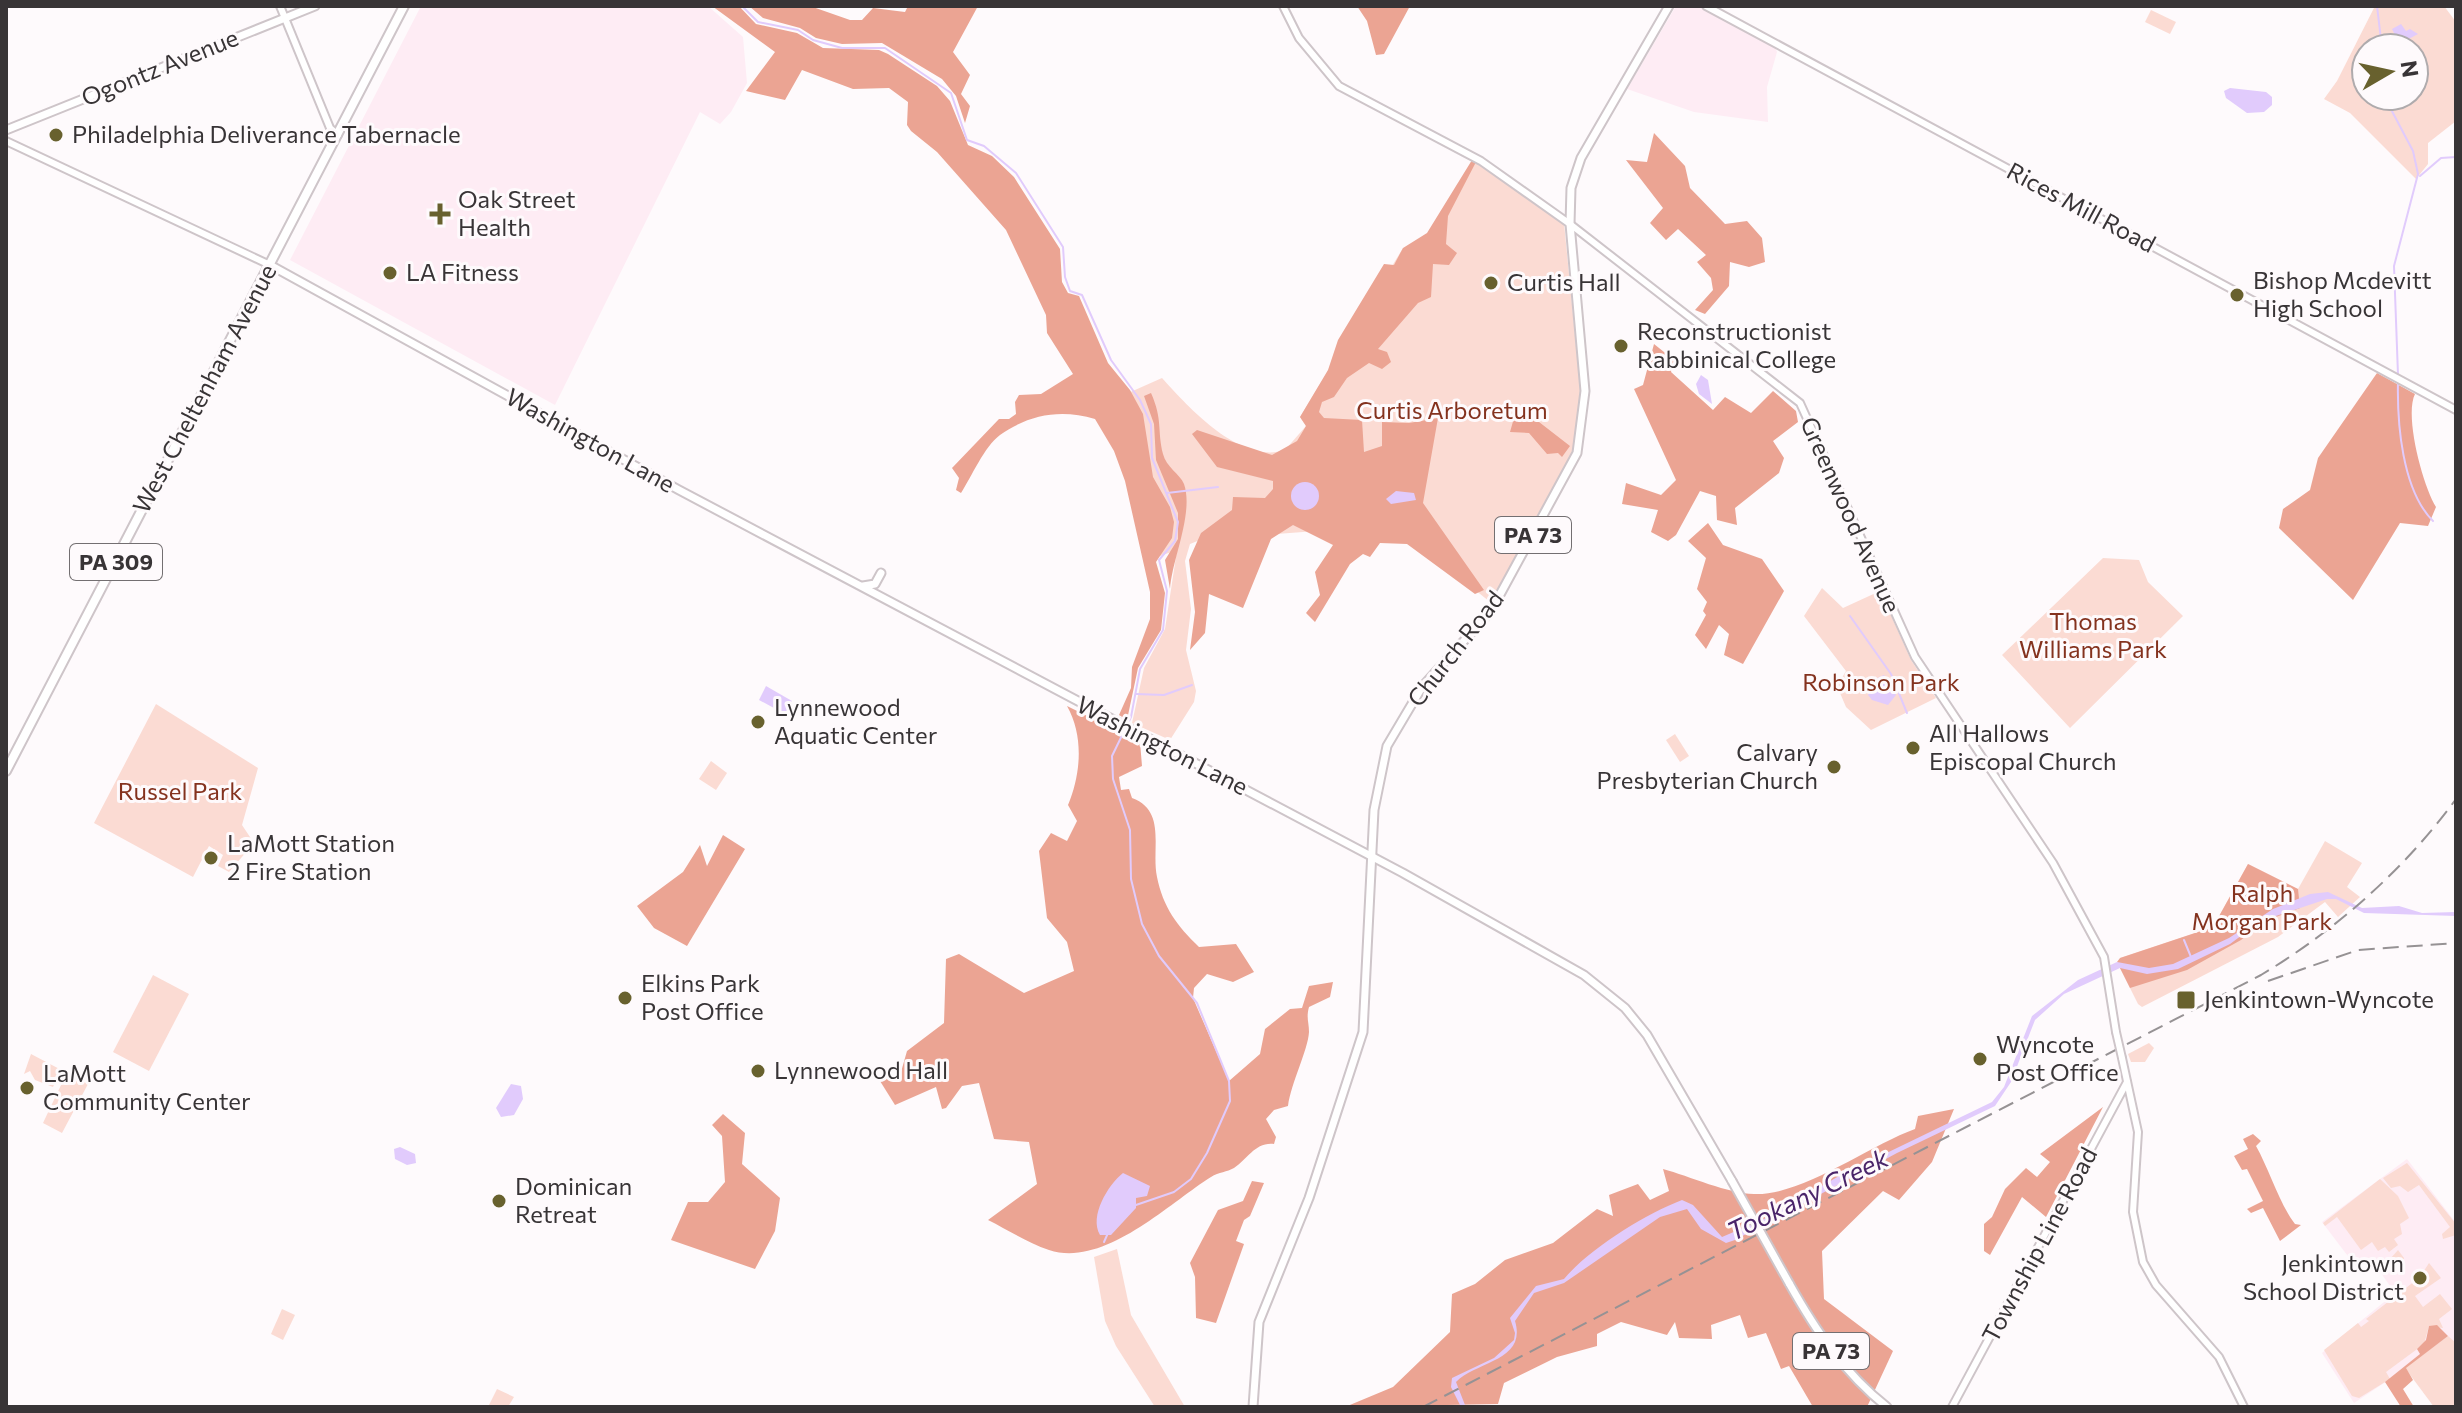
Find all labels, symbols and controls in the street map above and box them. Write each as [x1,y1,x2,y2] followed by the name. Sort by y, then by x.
[77,22,242,111] street label: Ogontz Avenue
[2350,32,2430,112] north arrow
[2396,59,2425,79] text: N
[72,119,461,148] place label: Philadelphia Deliverance Tabernacle
[47,126,65,144] marker: Philadelphia Deliverance Tabernacle
[2002,155,2161,258] street label: Rices Mill Road
[458,184,576,241] place label: Oak Street Health
[429,203,451,225] marker: Oak Street Health
[406,257,519,286] place label: LA Fitness
[126,259,282,518] street label: West Cheltenham Avenue
[381,264,399,282] marker: LA Fitness
[2253,265,2432,322] place label: Bishop Mcdevitt High School
[1507,267,1621,296] place label: Curtis Hall
[1482,274,1500,292] marker: Curtis Hall
[2228,286,2246,304] marker: Bishop Mcdevitt High School
[1637,316,1836,373] place label: Reconstructionist Rabbinical College
[1612,337,1630,355] marker: Reconstructionist Rabbinical College
[501,381,680,498] street label: Washington Lane
[1356,395,1548,424] park label: Curtis Arboretum
[1795,412,1908,617] street label: Greenwood Avenue
[1495,517,1571,553] road number: PA 73
[70,544,162,580] road number: PA 309
[1401,584,1509,712] street label: Church Road
[2019,606,2167,663] park label: Thomas Williams Park
[1802,667,1960,696] park label: Robinson Park
[1072,689,1253,800] street label: Washington Lane
[774,692,938,749] place label: Lynnewood Aquatic Center
[749,713,767,731] marker: Lynnewood Aquatic Center
[1929,718,2117,775] place label: All Hallows Episcopal Church
[1597,737,1818,794] place label: Calvary Presbyterian Church
[1904,739,1922,757] marker: All Hallows Episcopal Church
[1825,758,1843,776] marker: Calvary Presbyterian Church
[118,776,242,805] park label: Russel Park
[227,828,395,885] place label: LaMott Station 2 Fire Station
[202,849,220,867] marker: LaMott Station 2 Fire Station
[2192,878,2332,935] park label: Ralph Morgan Park
[641,968,764,1025] place label: Elkins Park Post Office
[2204,984,2434,1013] place label: Jenkintown-Wyncote
[616,989,634,1007] marker: Elkins Park Post Office
[2175,989,2197,1011] marker: Jenkintown-Wyncote
[1996,1029,2119,1086] place label: Wyncote Post Office
[1971,1050,1989,1068] marker: Wyncote Post Office
[774,1055,948,1084] place label: Lynnewood Hall
[43,1058,251,1115] place label: LaMott Community Center
[749,1062,767,1080] marker: Lynnewood Hall
[18,1079,36,1097] marker: LaMott Community Center
[1722,1141,1894,1246] water label: Tookany Creek
[1975,1142,2102,1347] street label: Township Line Road
[515,1171,632,1228] place label: Dominican Retreat
[490,1192,508,1210] marker: Dominican Retreat
[2243,1248,2404,1305] place label: Jenkintown School District
[2411,1269,2429,1287] marker: Jenkintown School District
[1793,1333,1869,1369] road number: PA 73

